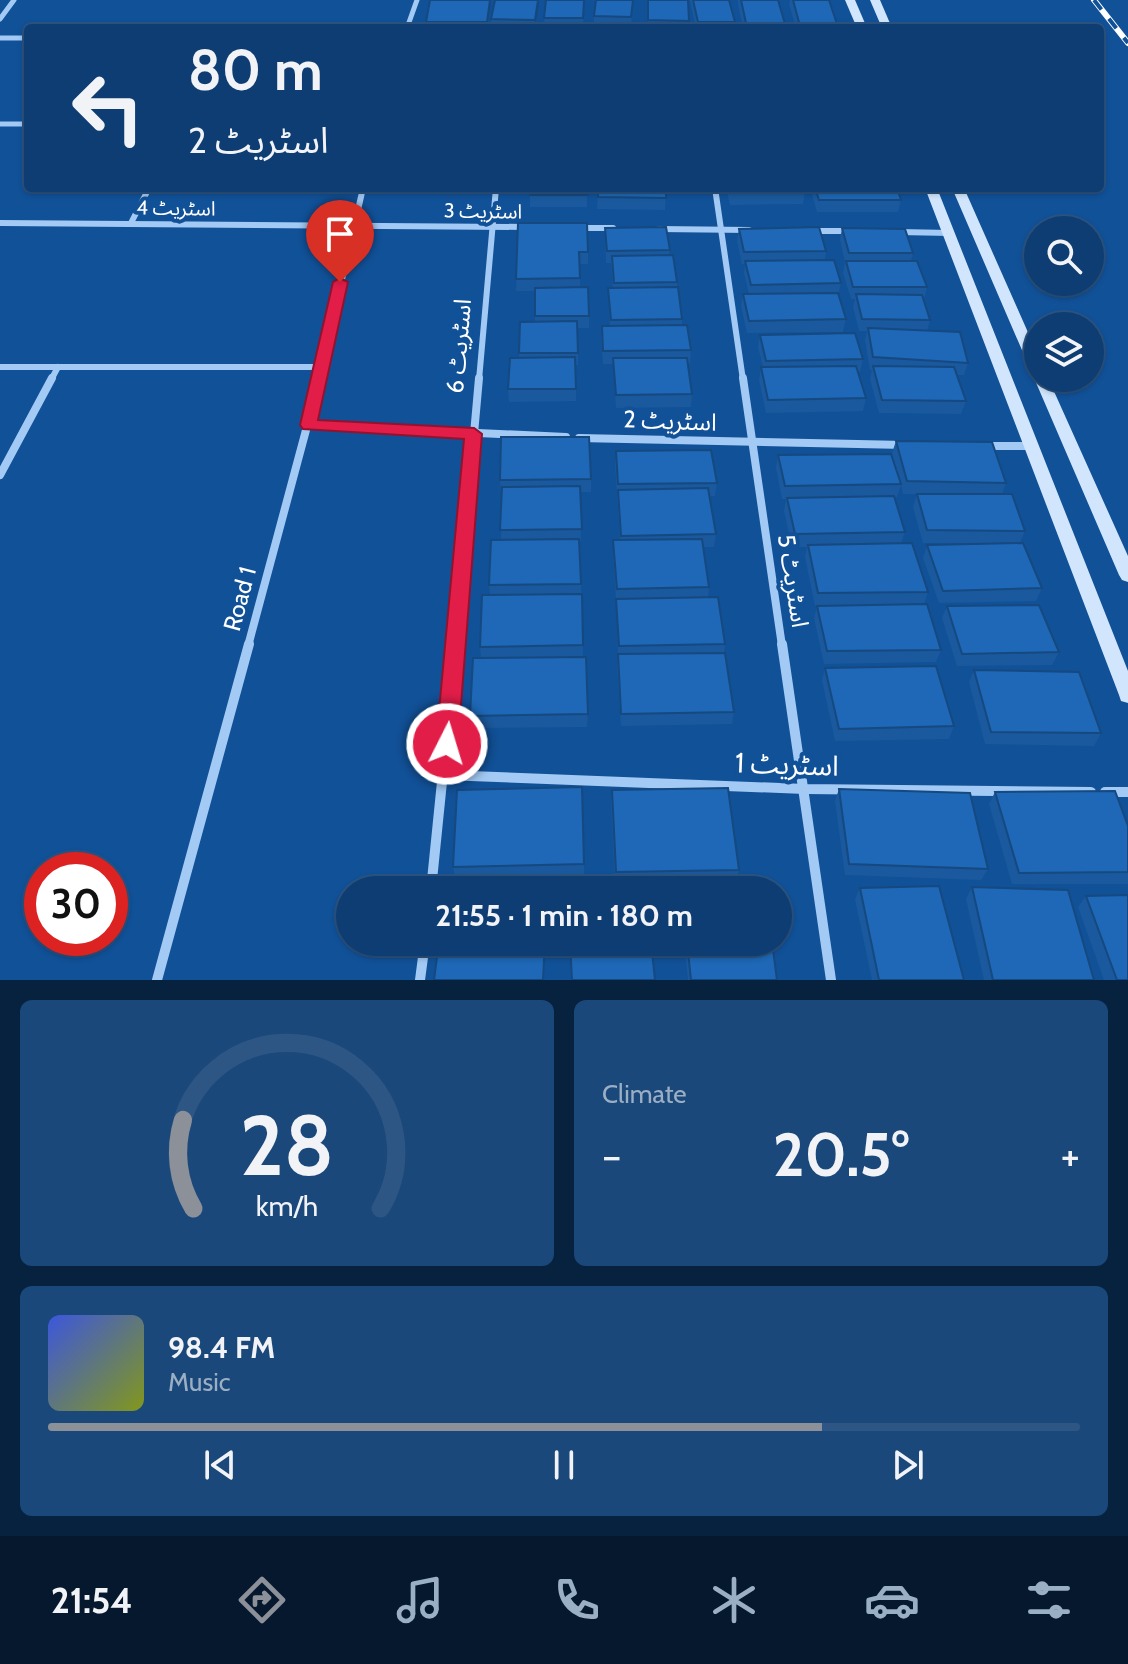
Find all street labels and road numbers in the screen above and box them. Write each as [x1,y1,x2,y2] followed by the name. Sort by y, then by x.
[136,195,216,221] street label: اسٹریٹ 4
[444,198,522,224] street label: اسٹریٹ 3
[440,298,477,394] street label: اسٹریٹ 6
[623,404,717,437] street label: اسٹریٹ 2
[772,532,815,630] street label: اسٹریٹ 5
[217,564,262,634] street label: Road 1
[735,745,839,783] street label: اسٹریٹ 1

